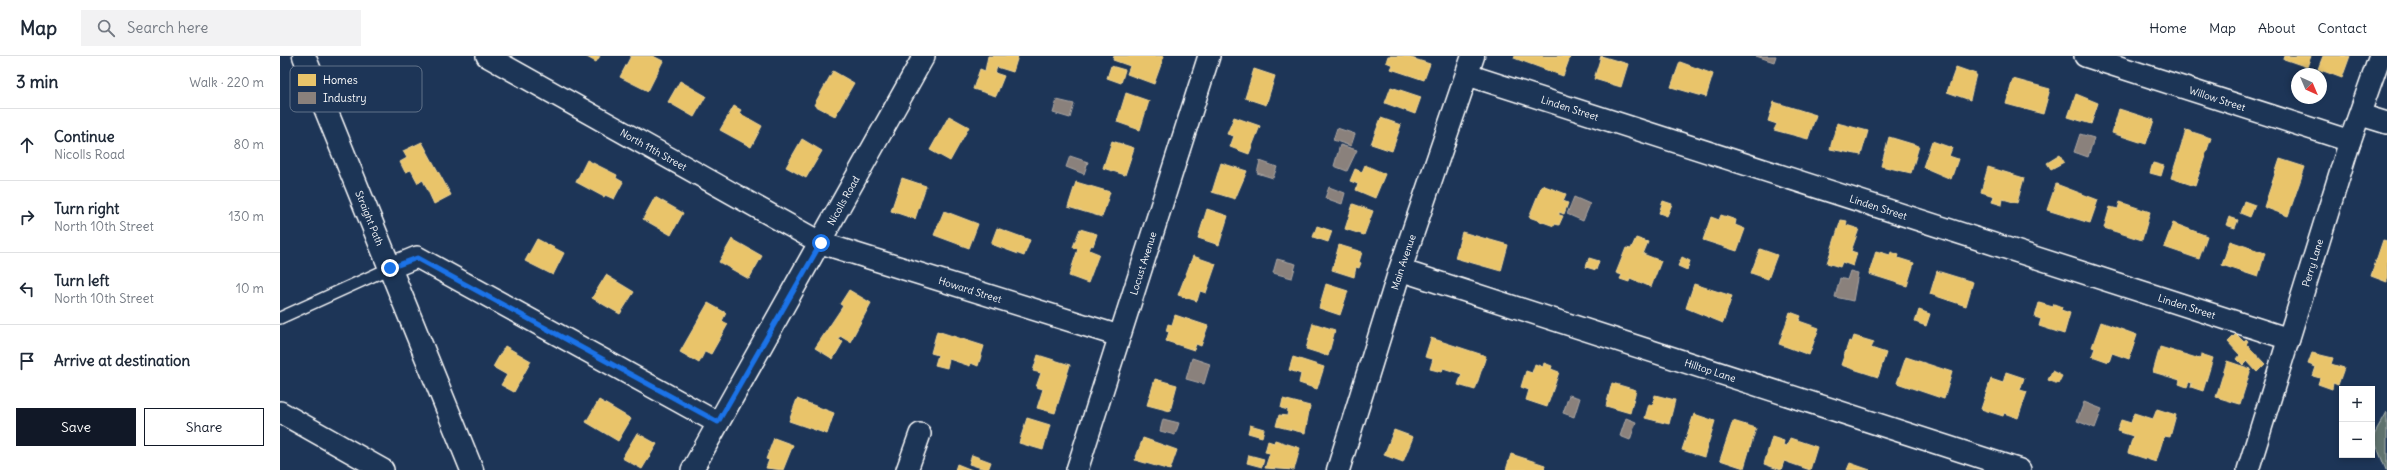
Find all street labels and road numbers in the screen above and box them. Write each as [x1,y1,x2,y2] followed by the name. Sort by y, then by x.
[2188,83,2248,114] street label: Willow Street
[1539,92,1601,123] street label: Linden Street
[618,125,690,173] street label: North 11th Street
[824,173,862,227] street label: Nicolls Road
[353,189,387,248] street label: Straight Path
[1848,192,1909,222] street label: Linden Street
[1127,230,1159,297] street label: Locust Avenue
[1388,232,1418,291] street label: Main Avenue
[2299,237,2326,288] street label: Perry Lane
[937,274,1004,306] street label: Howard Street
[2156,291,2218,322] street label: Linden Street
[1683,356,1738,384] street label: Hilltop Lane

